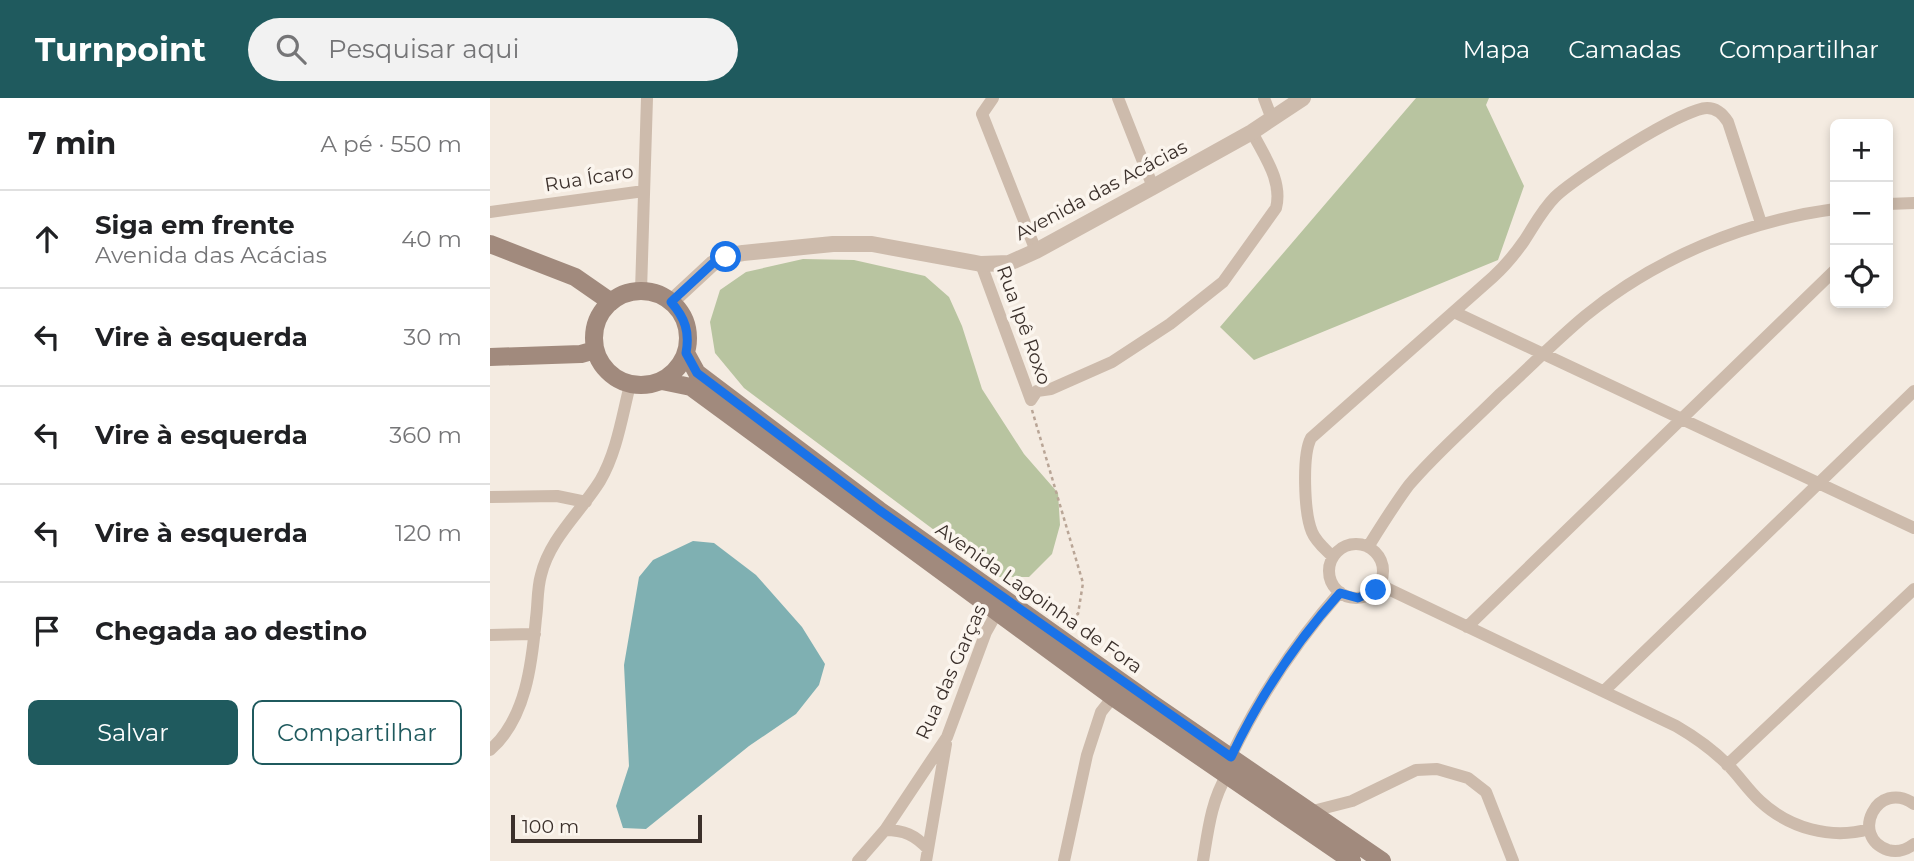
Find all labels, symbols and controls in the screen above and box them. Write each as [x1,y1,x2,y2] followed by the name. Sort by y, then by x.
[248,18,738,81] search box
[35,29,206,69] text: Turnpoint
[272,30,310,68] icon: search
[328,33,520,65] text: Pesquisar aqui
[1463,35,1530,64] text: Mapa
[1568,35,1681,64] text: Camadas
[1719,35,1879,64] text: Compartilhar
[1830,119,1893,308] map controls
[1830,119,1893,182] button: +
[28,125,116,162] text: 7 min
[321,130,462,158] text: A pé · 550 m
[1011,135,1191,245] street label: Avenida das Acácias
[543,160,635,196] street label: Rua Ícaro
[1830,182,1893,245] button: −
[95,209,295,241] text: Siga em frente
[28,220,66,258] icon: ahead
[401,225,462,253] text: 40 m
[95,241,327,269] text: Avenida das Acácias
[710,241,741,272] route start
[1830,245,1893,308] button: locate
[992,262,1056,388] street label: Rua Ipê Roxo
[28,318,66,356] icon: left
[95,321,308,353] text: Vire à esquerda
[403,323,462,351] text: 30 m
[28,416,66,454] icon: left
[95,419,308,451] text: Vire à esquerda
[389,421,462,449] text: 360 m
[28,514,66,552] icon: left
[95,517,308,549] text: Vire à esquerda
[931,518,1147,678] street label: Avenida Lagoinha de Fora
[395,519,462,547] text: 120 m
[1360,574,1391,605] route end
[911,601,991,743] street label: Rua das Garças
[28,612,66,650] icon: arrive
[95,615,367,647] text: Chegada ao destino
[28,700,238,765] button: Salvar
[252,700,462,765] button: Compartilhar
[511,812,702,844] scale bar
[522,815,579,838] text: 100 m

